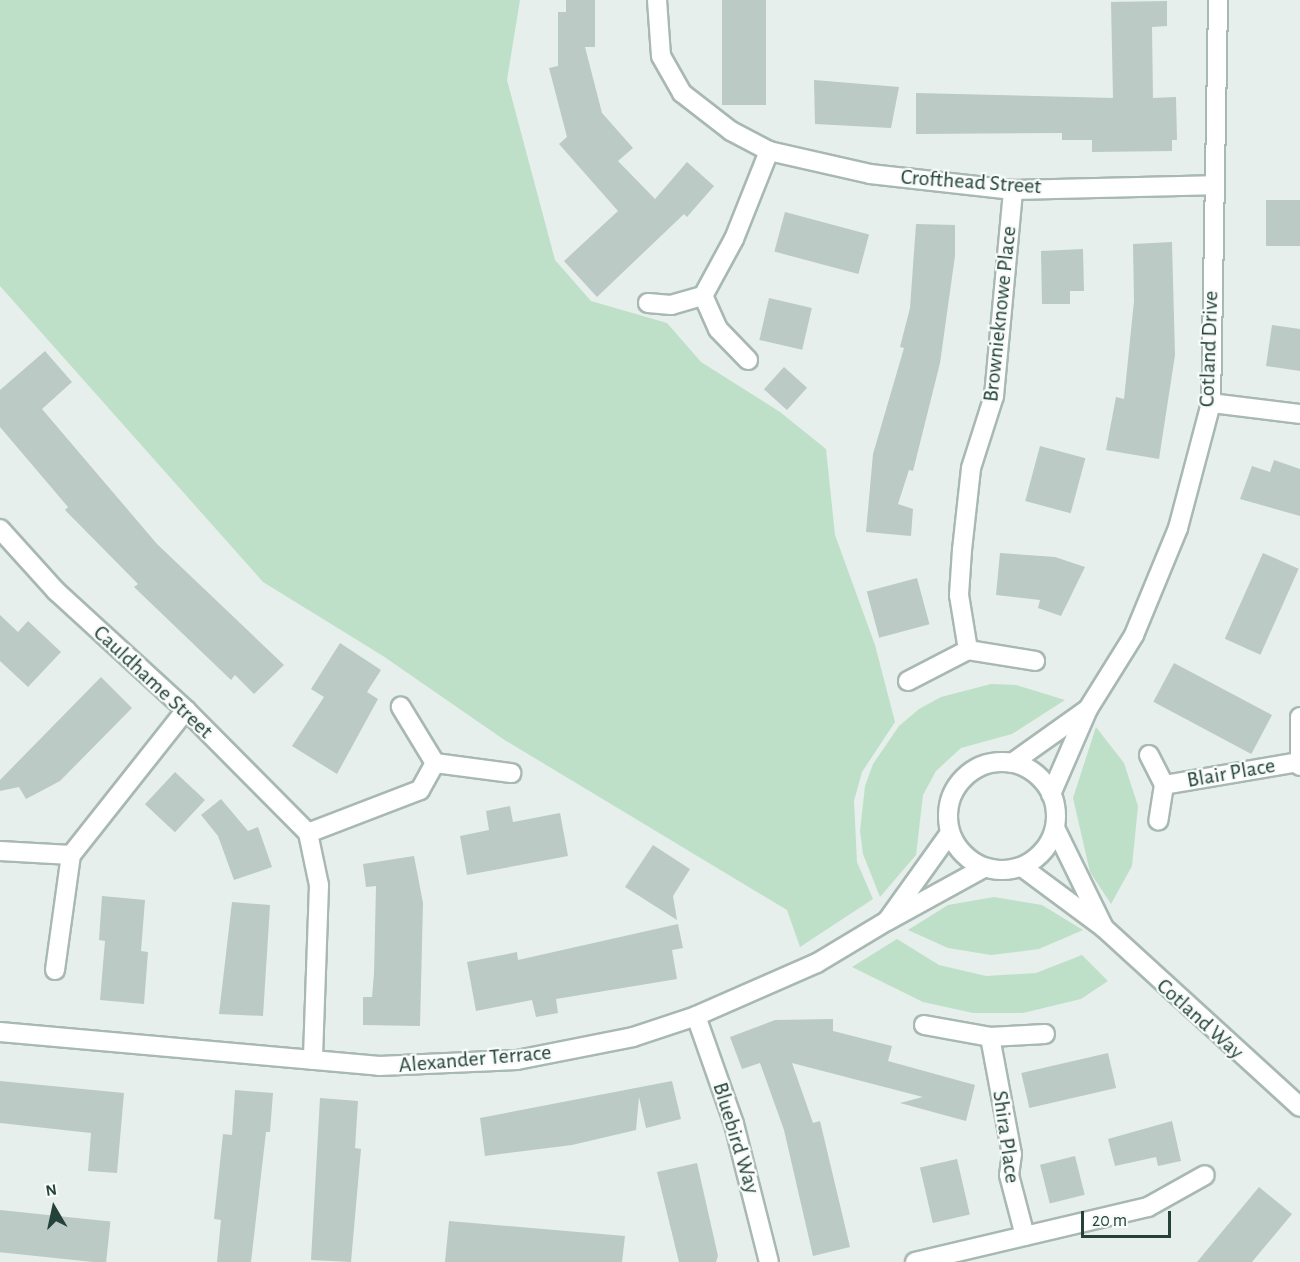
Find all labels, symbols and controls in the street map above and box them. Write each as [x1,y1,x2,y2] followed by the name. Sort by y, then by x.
[900,164,1042,200] street label: Crofthead Street
[978,225,1022,403] street label: Brownieknowe Place
[1194,290,1224,408] street label: Cotland Drive
[88,620,218,744] street label: Cauldhame Street
[1185,752,1277,794] street label: Blair Place
[1151,973,1249,1065] street label: Cotland Way
[398,1039,552,1079] street label: Alexander Terrace
[707,1079,765,1197] street label: Bluebird Way
[986,1089,1026,1185] street label: Shira Place
[24,1178,84,1238] north arrow
[44,1181,58,1199] text: N
[1084,1199,1174,1237] scale bar
[1092,1212,1127,1230] text: 20 m

